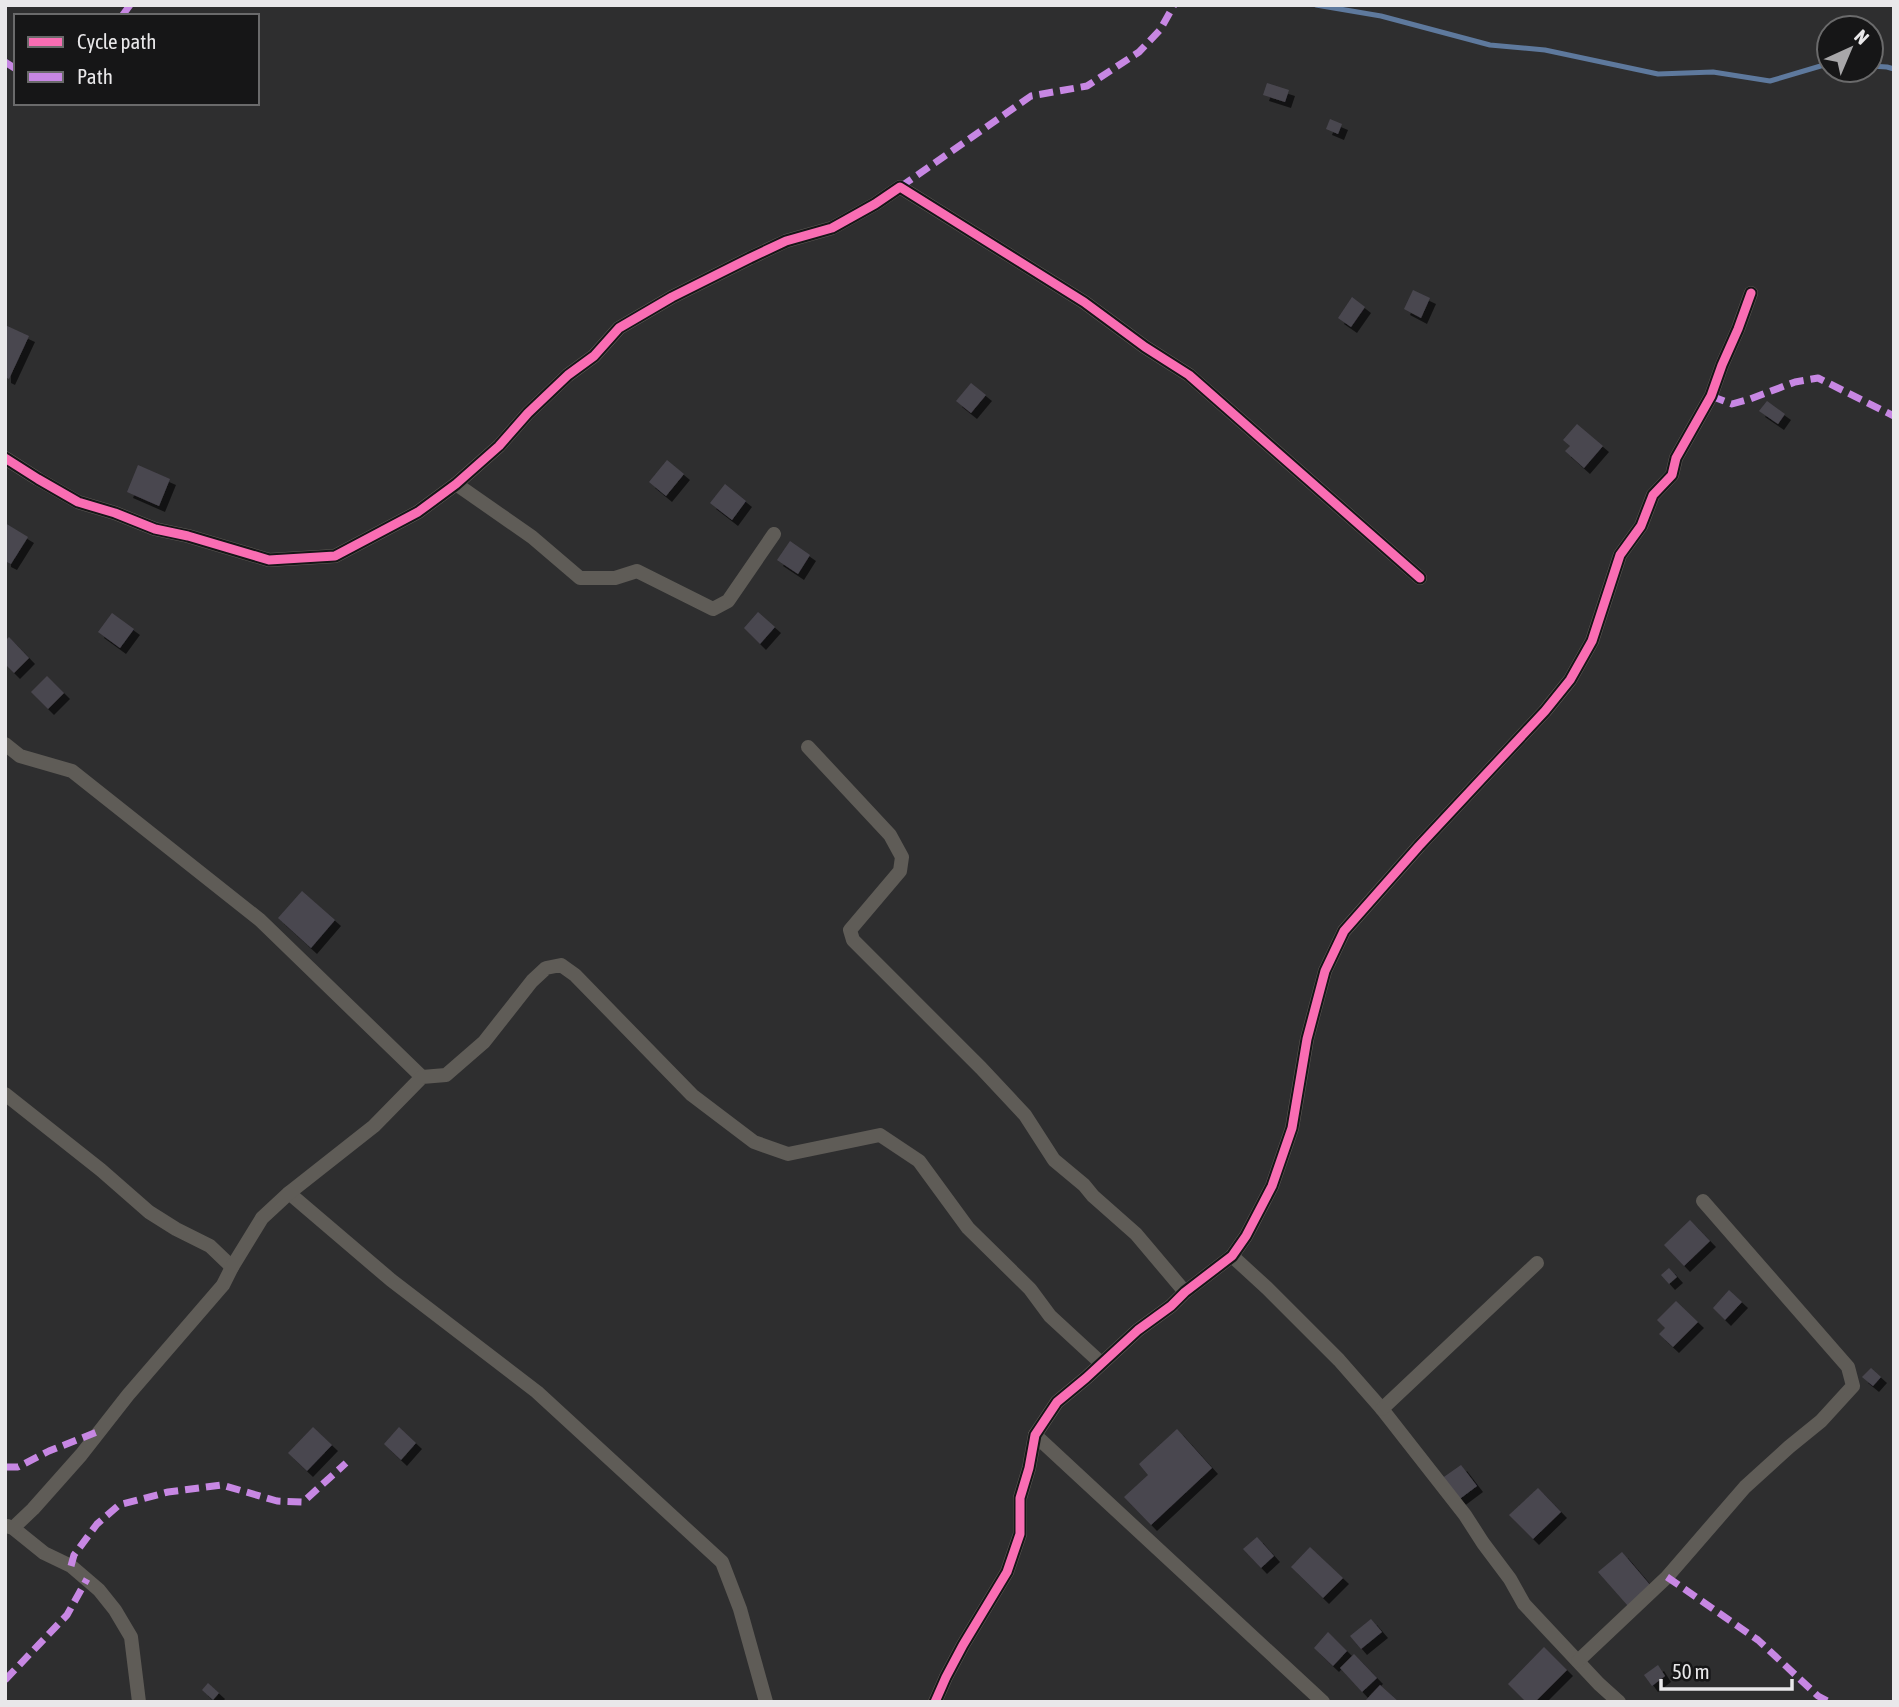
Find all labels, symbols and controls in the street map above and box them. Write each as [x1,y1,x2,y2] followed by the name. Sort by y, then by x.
[14,14,259,105] legend
[1815,14,1885,84] north arrow
[1850,25,1873,49] text: N
[77,29,156,53] text: Cycle path
[77,64,113,88] text: Path
[1661,1648,1792,1692] scale bar
[1672,1659,1710,1683] text: 50 m

